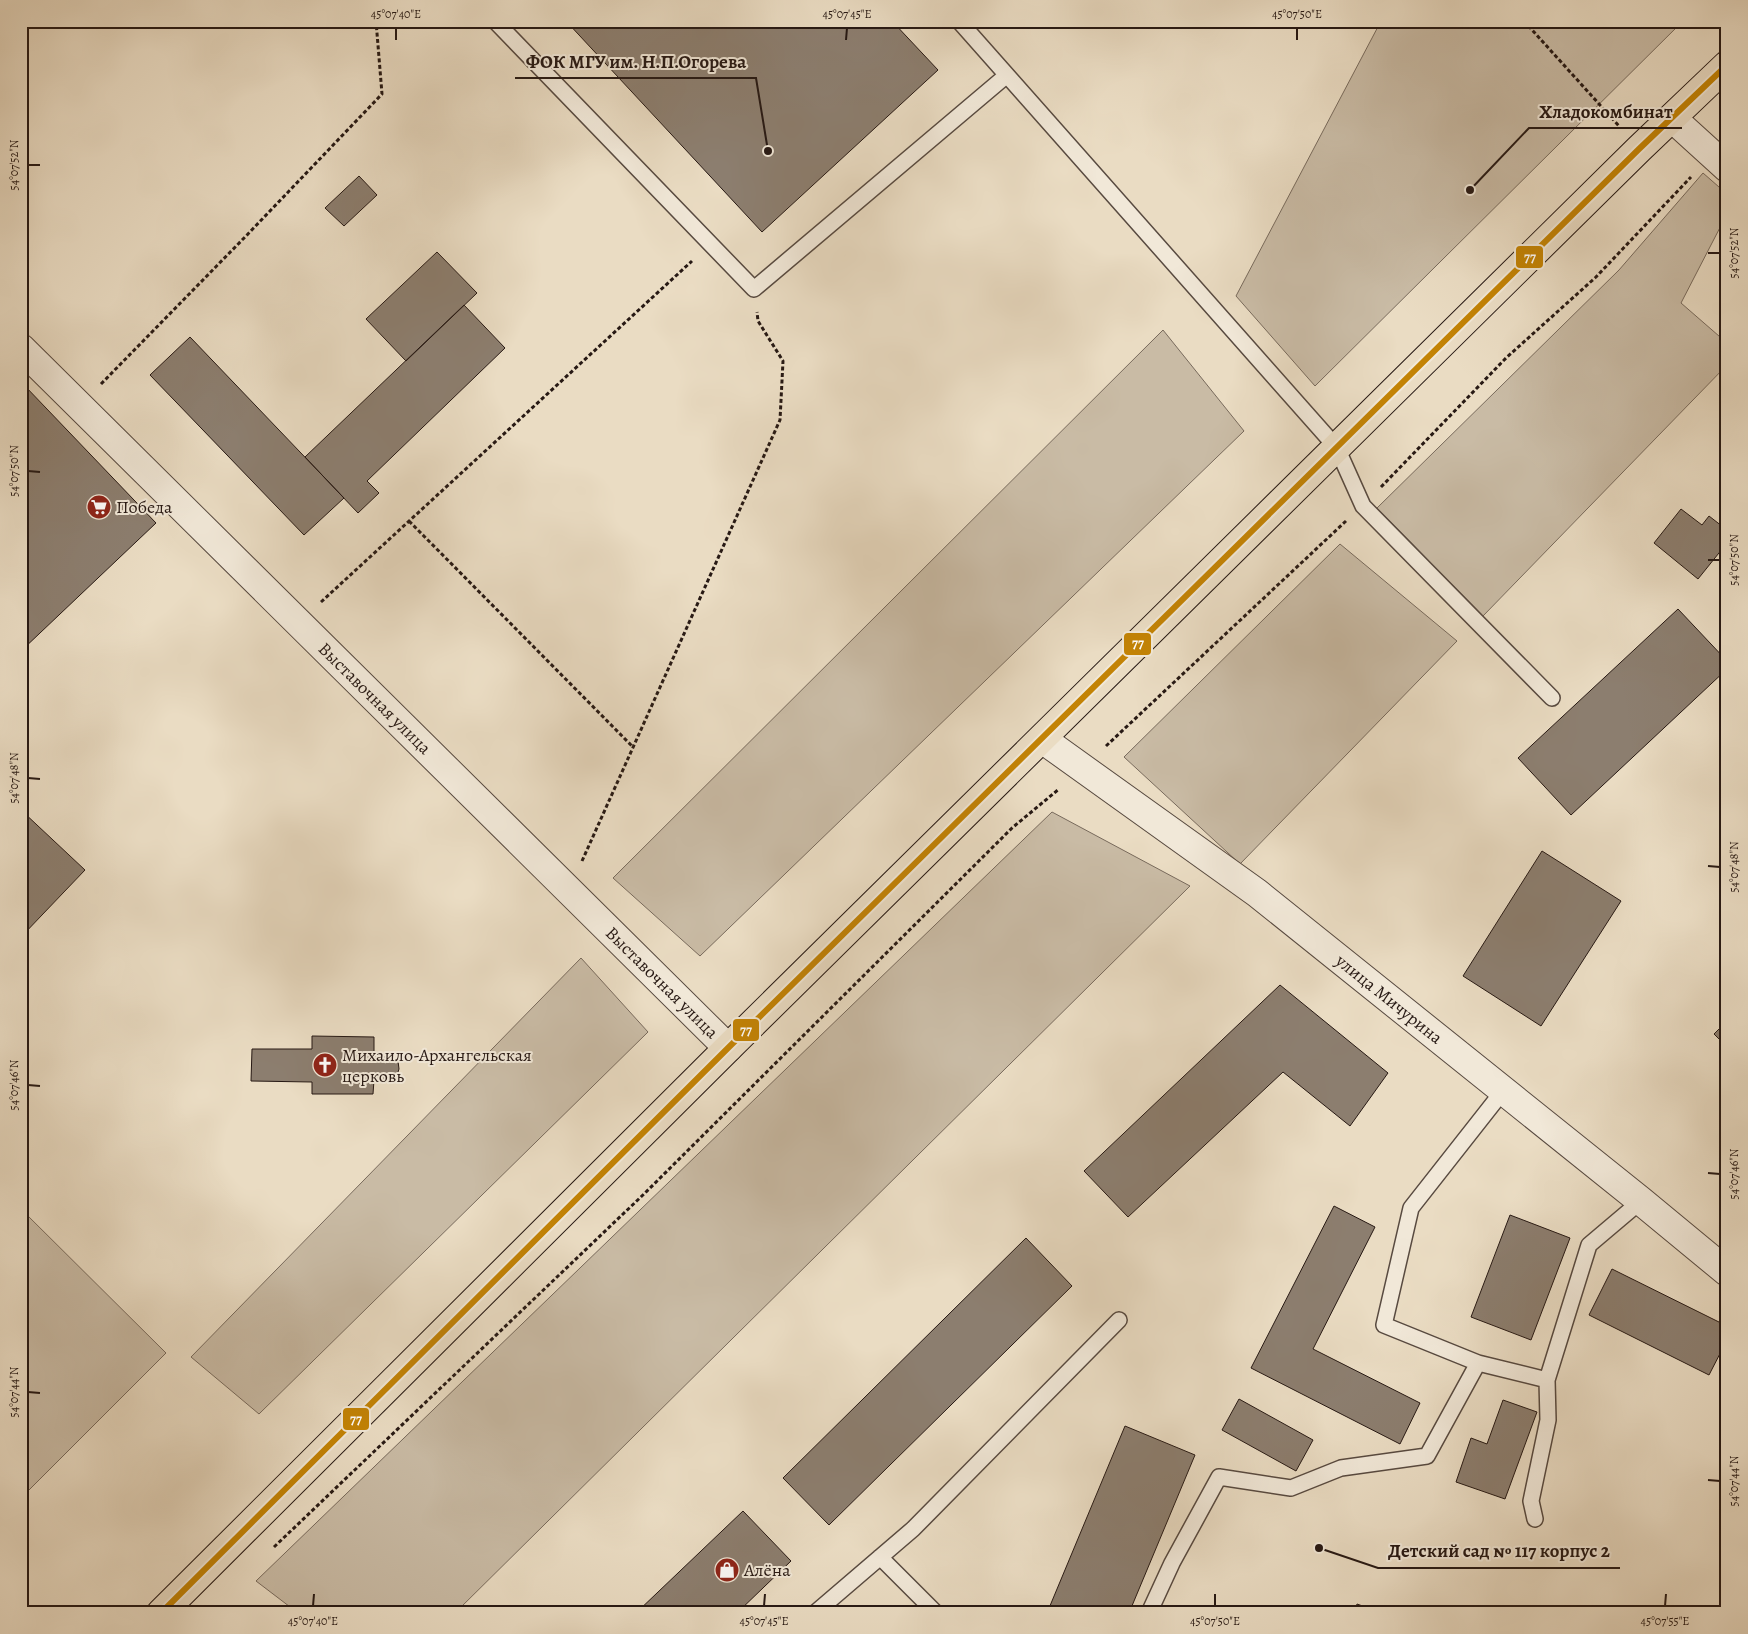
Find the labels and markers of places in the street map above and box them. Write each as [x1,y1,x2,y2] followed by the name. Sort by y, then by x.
[515,44,756,78] callout: ФОК МГУ им. Н.П.Огорева
[1529,94,1682,128] callout: Хладокомбинат
[86,494,112,520] supermarket icon: Победа
[116,495,173,519] place label: Победа
[342,1043,532,1088] place label: Михаило-Архангельская церковь
[312,1052,338,1078] church icon: Михаило-Архангельская церковь
[1378,1534,1620,1568] callout: Детский сад № 117 корпус 2
[714,1557,740,1583] shop icon: Алёна
[743,1558,791,1582] place label: Алёна

